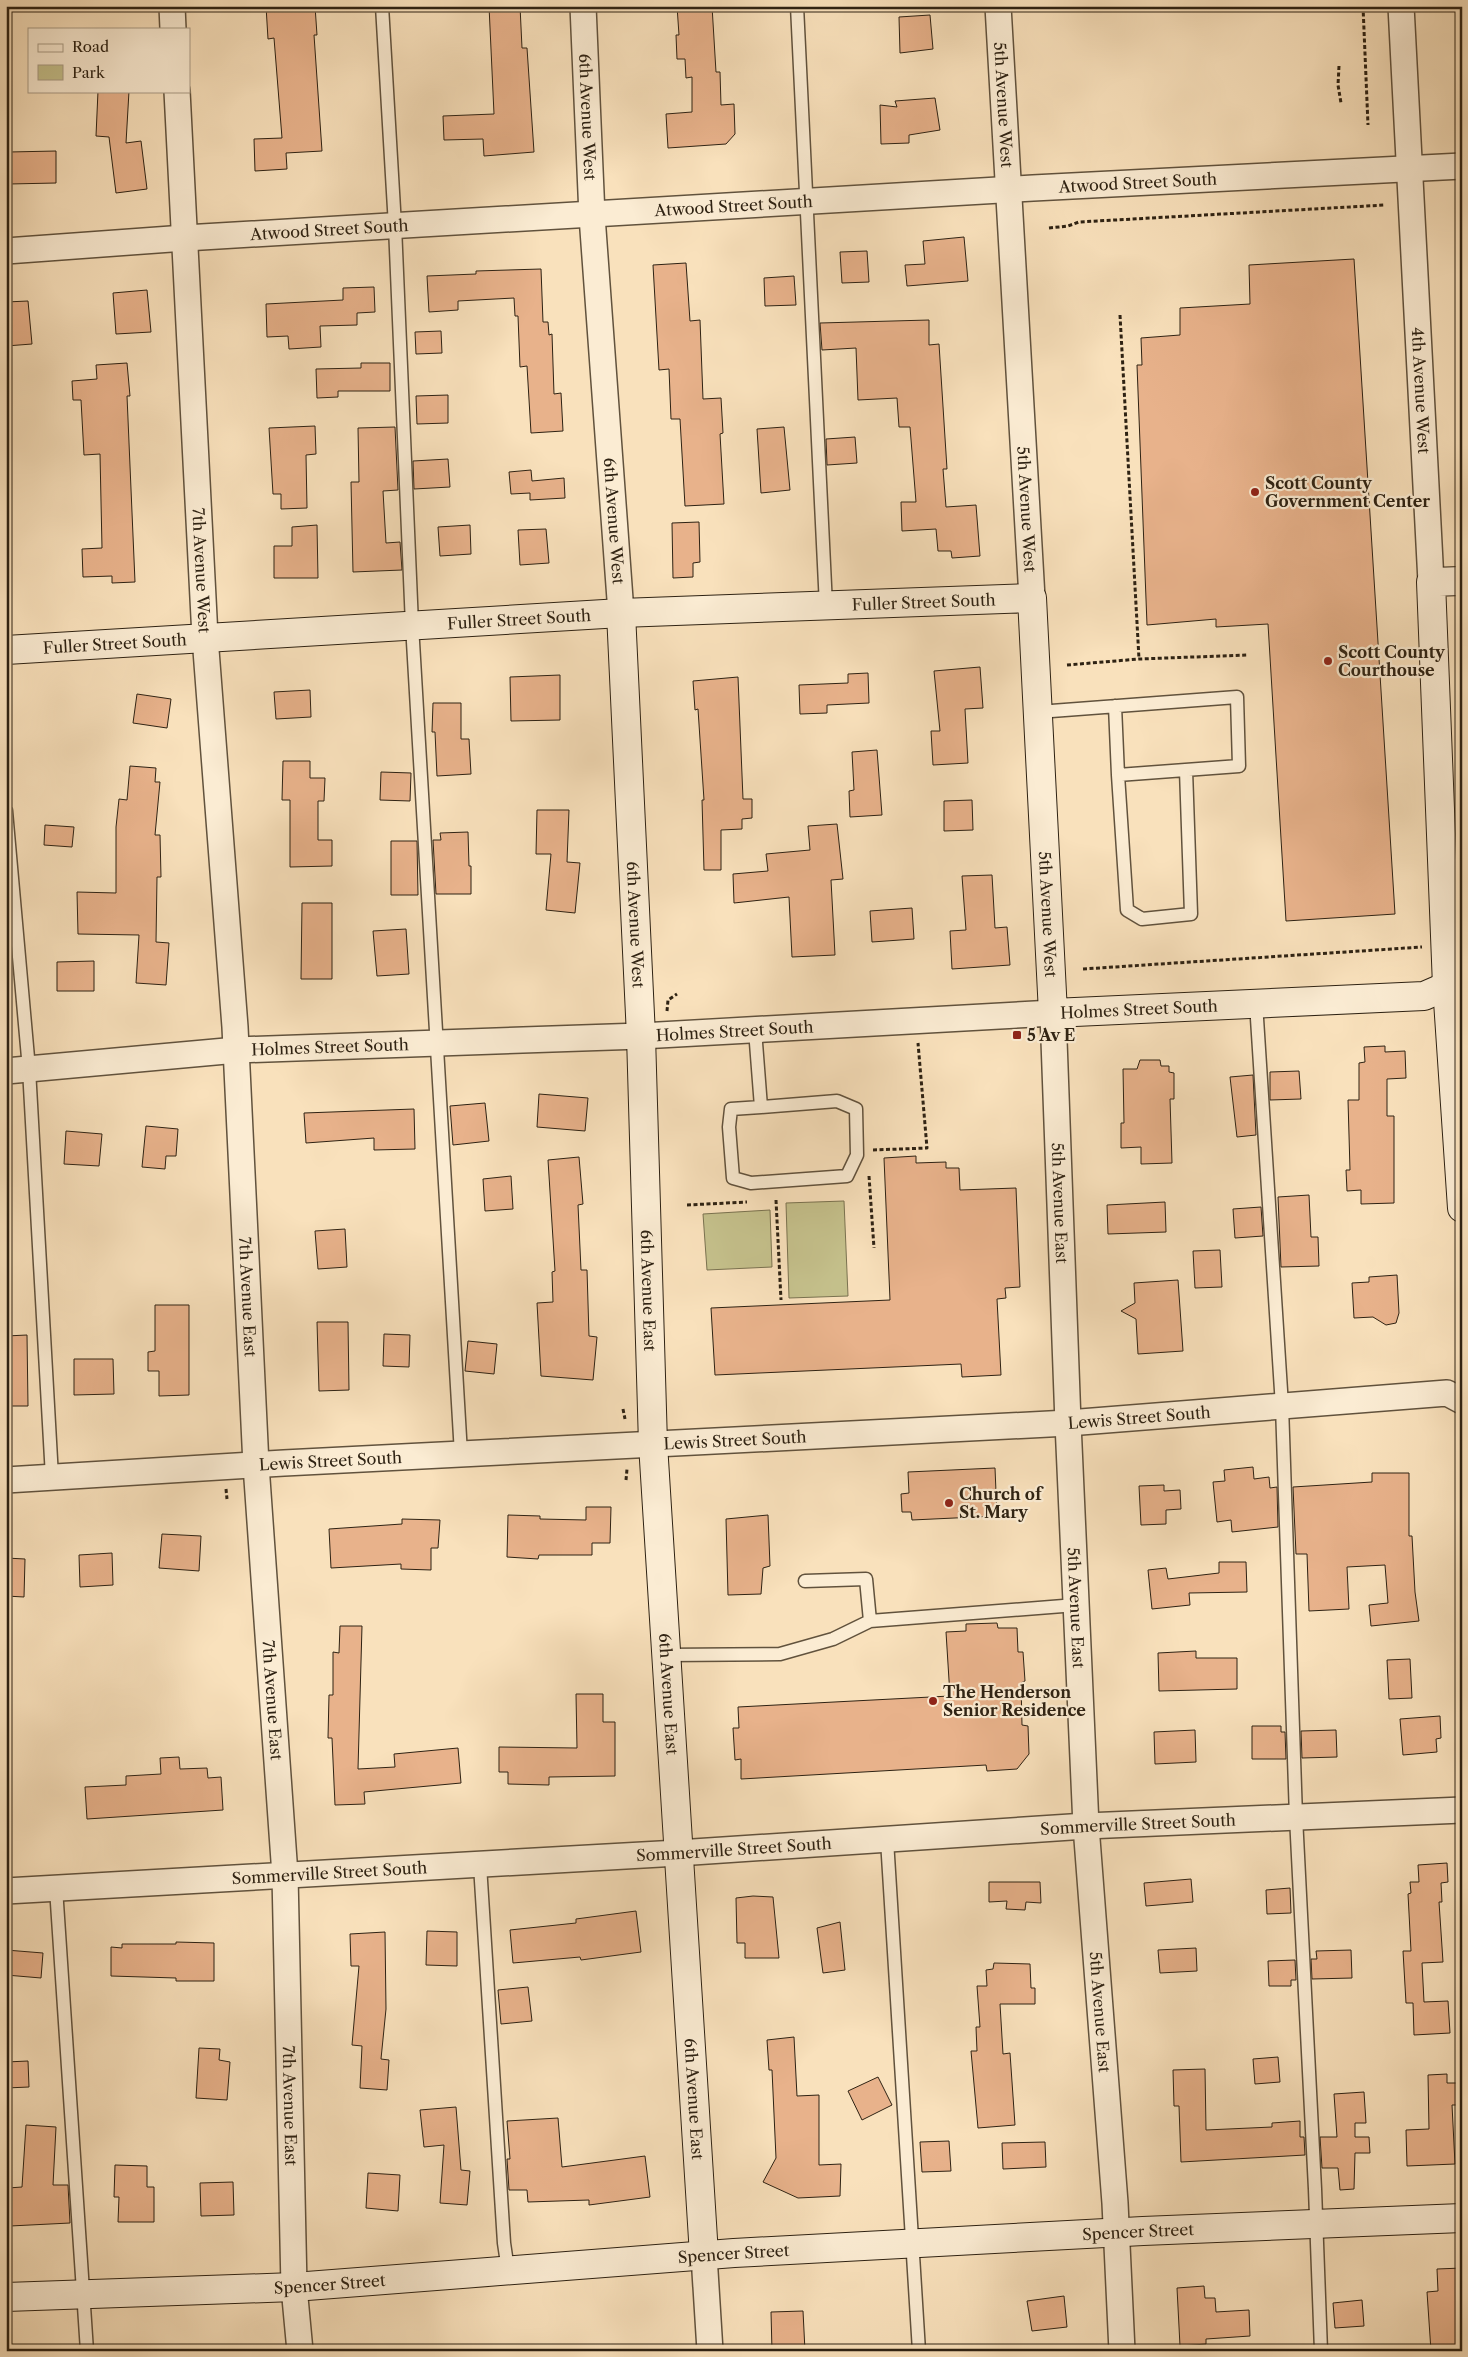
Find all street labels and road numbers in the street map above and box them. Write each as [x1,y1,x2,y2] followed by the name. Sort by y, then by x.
[990,41,1017,169] street label: 5th Avenue West
[575,53,600,181] street label: 6th Avenue West
[1057,169,1218,197] street label: Atwood Street South
[653,191,813,220] street label: Atwood Street South
[249,215,409,244] street label: Atwood Street South
[1408,327,1434,455] street label: 4th Avenue West
[1013,446,1041,573] street label: 5th Avenue West
[600,457,629,585] street label: 6th Avenue West
[188,507,215,634] street label: 7th Avenue West
[851,589,996,615] street label: Fuller Street South
[447,605,592,633] street label: Fuller Street South
[42,629,187,658] street label: Fuller Street South
[1035,851,1061,978] street label: 5th Avenue West
[623,861,649,989] street label: 6th Avenue West
[1060,995,1218,1023] street label: Holmes Street South
[655,1016,814,1045] street label: Holmes Street South
[251,1034,409,1060] street label: Holmes Street South
[1048,1142,1072,1264] street label: 5th Avenue East
[637,1229,660,1352] street label: 6th Avenue East
[235,1236,261,1358] street label: 7th Avenue East
[1067,1402,1211,1433] street label: Lewis Street South
[663,1426,807,1454] street label: Lewis Street South
[258,1447,402,1475] street label: Lewis Street South
[1064,1547,1089,1669] street label: 5th Avenue East
[655,1632,683,1756] street label: 6th Avenue East
[258,1639,287,1761] street label: 7th Avenue East
[1040,1810,1236,1839] street label: Sommerville Street South
[636,1833,832,1865] street label: Sommerville Street South
[231,1857,428,1888] street label: Sommerville Street South
[1086,1951,1115,2073] street label: 5th Avenue East
[680,2038,708,2161] street label: 6th Avenue East
[279,2045,301,2166] street label: 7th Avenue East
[1082,2219,1195,2244] street label: Spencer Street
[677,2240,790,2267] street label: Spencer Street
[274,2270,387,2298] street label: Spencer Street

